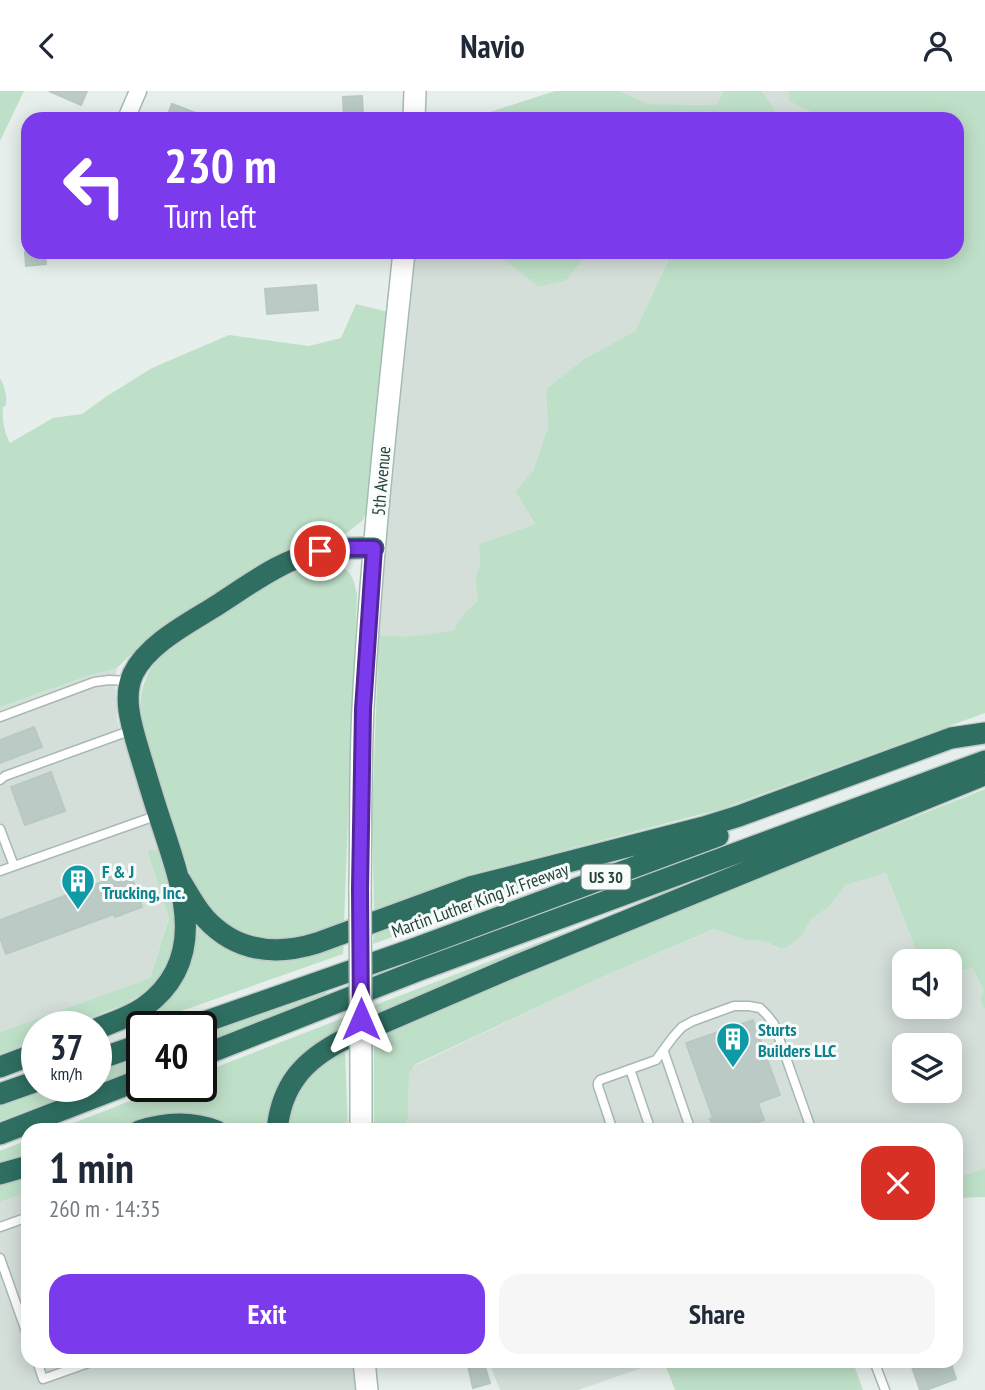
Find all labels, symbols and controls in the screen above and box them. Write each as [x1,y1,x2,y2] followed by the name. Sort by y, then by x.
[460,25,525,67] text: Navio
[28,27,66,65] icon: back
[919,27,957,65] icon: person
[164,133,277,197] text: 230 m
[49,140,140,231] icon: left
[164,195,256,237] text: Turn left
[367,445,395,517] street label: 5th Avenue
[290,521,350,581] pin
[301,532,339,570] icon: arrive
[388,857,572,943] street label: Martin Luther King Jr. Freeway
[102,860,185,904] place label: F & J Trucking, Inc.
[59,862,97,911] building icon: F & J Trucking, Inc.
[582,865,630,890] road number: US 30
[892,949,962,1103] map controls
[892,949,962,1019] button: sound
[324,982,398,1056] position arrow
[126,1011,217,1102] speed limit sign: 40
[758,1018,836,1062] place label: Sturts Builders LLC
[714,1020,752,1069] building icon: Sturts Builders LLC
[50,1024,83,1070] text: 37
[892,1033,962,1103] button: layers
[51,1062,82,1085] text: km/h
[49,1140,134,1195] text: 1 min
[861,1146,935,1220] button: close
[49,1194,161,1223] text: 260 m · 14:35
[49,1274,485,1354] button: Exit
[499,1274,935,1354] button: Share

